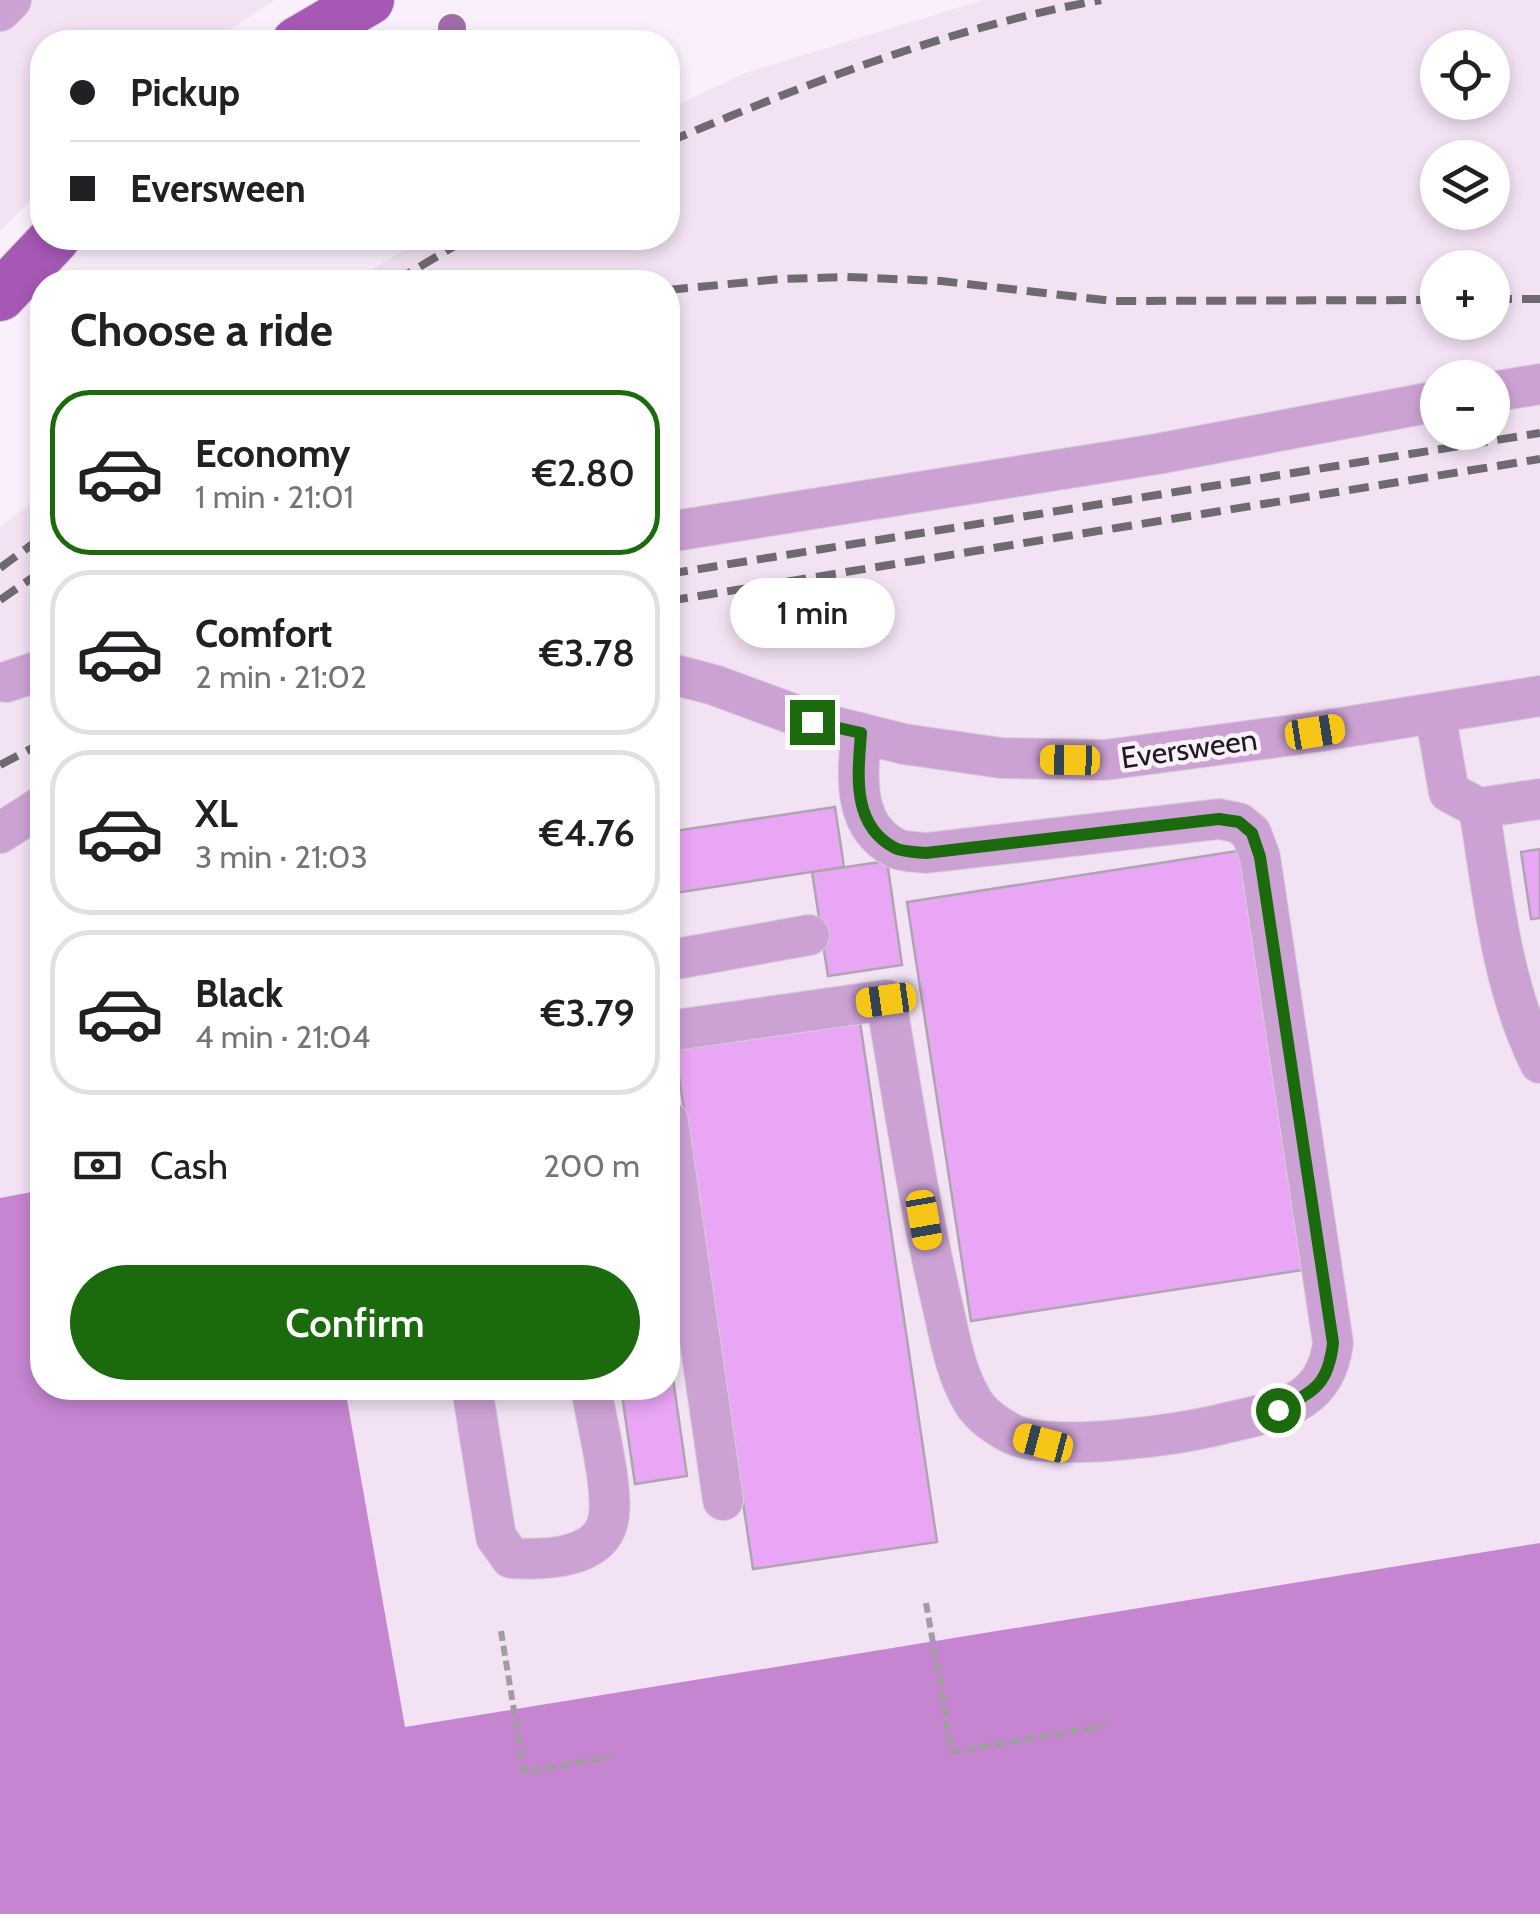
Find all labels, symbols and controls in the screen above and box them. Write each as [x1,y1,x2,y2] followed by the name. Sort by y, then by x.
[1420,30,1510,450] map controls
[1420,30,1510,120] button: locate
[130,69,240,116] text: Pickup
[1420,140,1510,230] button: layers
[130,165,306,212] text: Eversween
[1420,250,1510,340] button: +
[70,303,333,357] text: Choose a ride
[1420,360,1510,450] button: −
[75,428,165,518] icon: car
[195,430,350,477] text: Economy
[533,449,635,496] text: €2.80
[195,477,354,516] text: 1 min · 21:01
[730,577,894,647] callout: 1 min
[777,593,848,632] text: 1 min
[75,608,165,698] icon: car
[195,610,332,657] text: Comfort
[539,629,635,676] text: €3.78
[195,657,367,696] text: 2 min · 21:02
[790,700,835,745] route end
[1283,712,1347,752] car
[1119,721,1259,776] street label: Eversween
[1040,744,1100,776] car
[75,788,165,878] icon: car
[195,790,238,837] text: XL
[540,809,635,856] text: €4.76
[195,837,368,876] text: 3 min · 21:03
[75,968,165,1058] icon: car
[195,970,283,1017] text: Black
[854,981,918,1019] car
[541,989,635,1036] text: €3.79
[195,1017,370,1056] text: 4 min · 21:04
[70,1138,125,1193] icon: cash
[150,1142,228,1189] text: Cash
[543,1146,640,1185] text: 200 m
[904,1188,944,1252] car
[70,1265,640,1380] button: Confirm
[1256,1388,1301,1433] route start
[1010,1421,1076,1465] car

